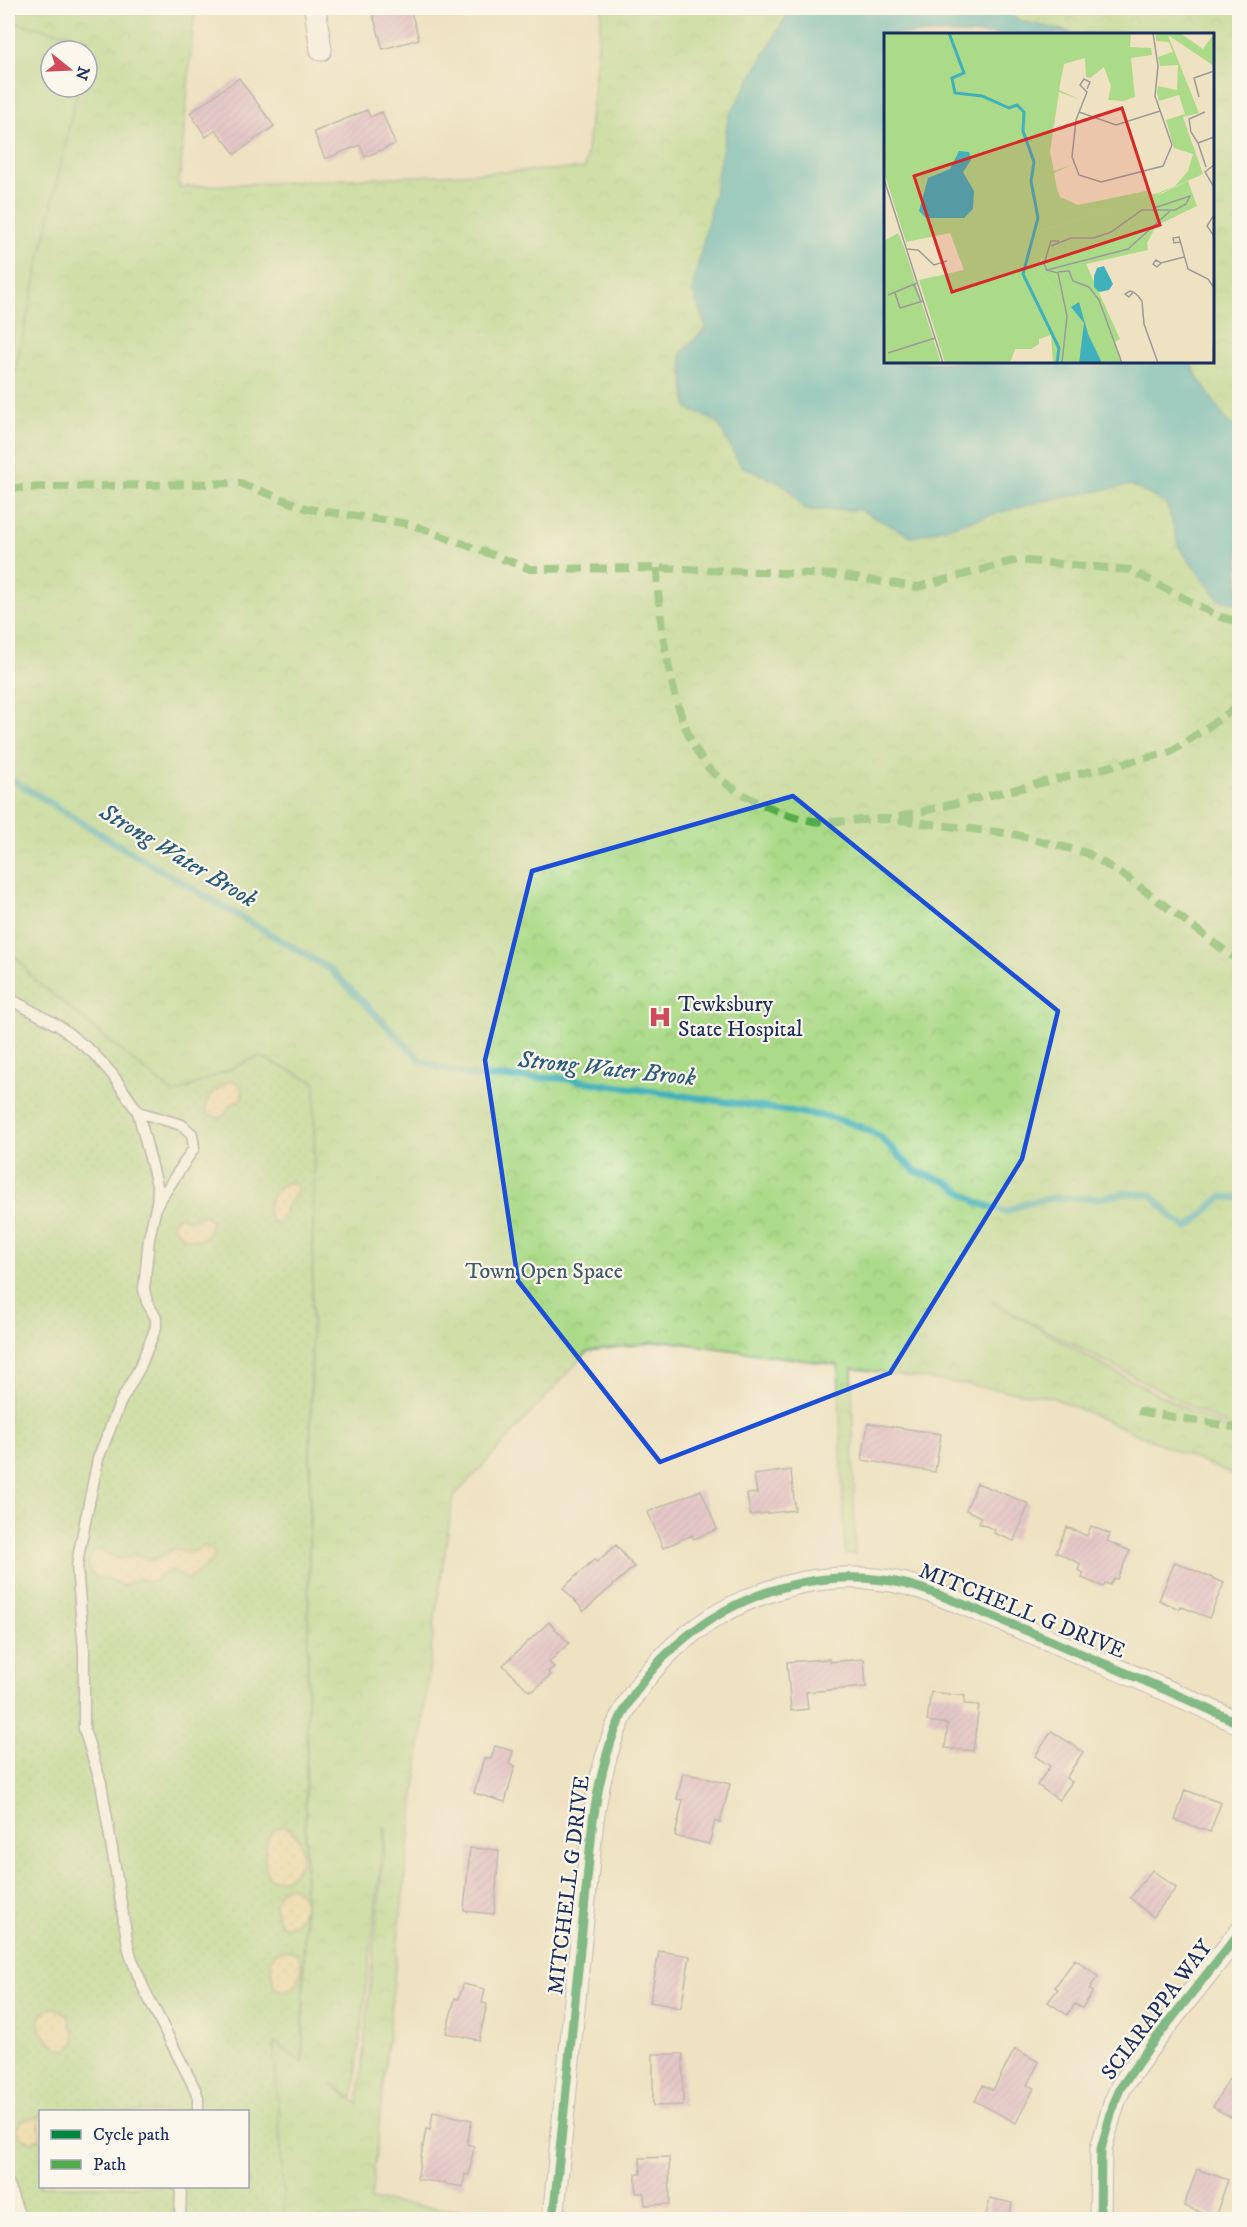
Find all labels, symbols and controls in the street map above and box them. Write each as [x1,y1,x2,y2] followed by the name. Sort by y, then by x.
[884,33,1214,363] inset map
[39,39,99,99] north arrow
[71,64,94,83] text: N
[93,797,262,915] water label: Strong Water Brook
[678,991,803,1043] place label: Tewksbury State Hospital
[647,1004,673,1030] hospital icon: Tewksbury State Hospital
[516,1045,697,1093] water label: Strong Water Brook
[465,1258,623,1285] park label: Town Open Space
[915,1557,1129,1665] street label: MITCHELL G DRIVE
[542,1774,596,1996] street label: MITCHELL G DRIVE
[1096,1934,1219,2085] street label: SCIARAPPA WAY
[39,2110,249,2188] legend
[93,2124,170,2146] text: Cycle path
[93,2154,127,2176] text: Path

